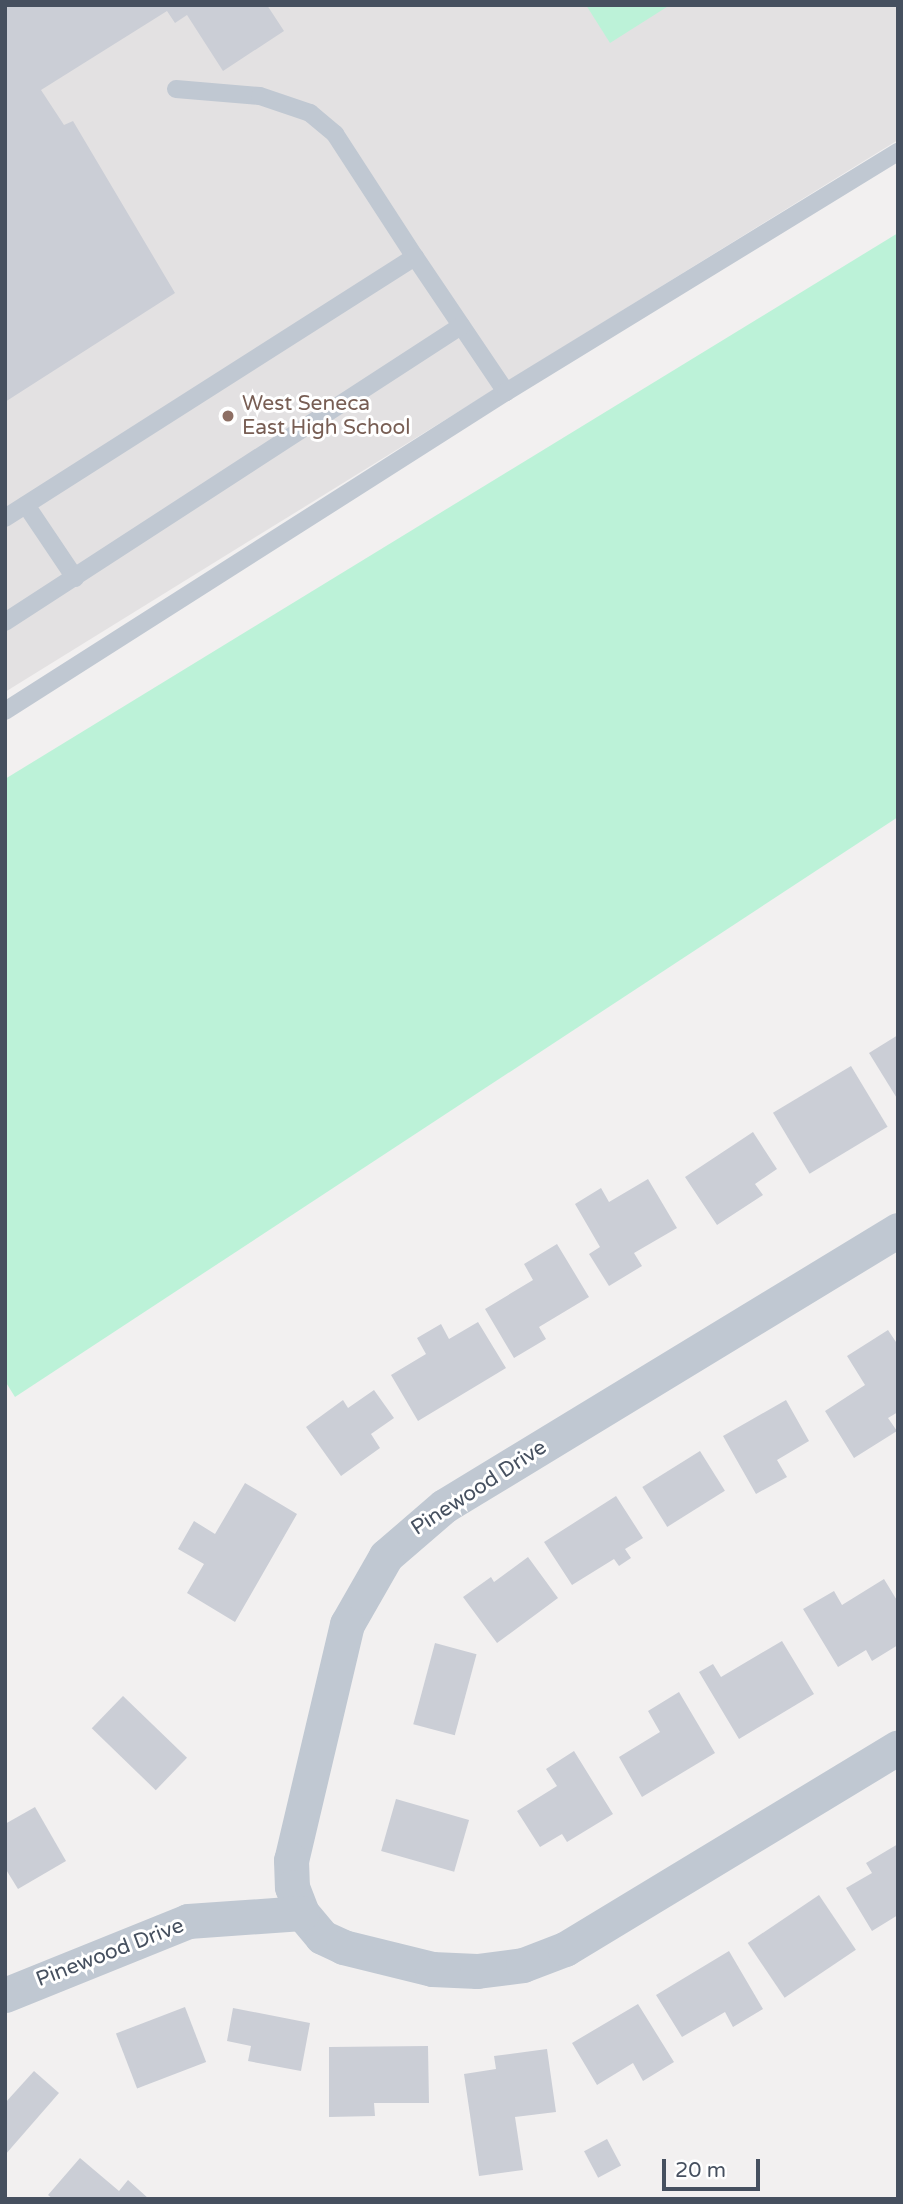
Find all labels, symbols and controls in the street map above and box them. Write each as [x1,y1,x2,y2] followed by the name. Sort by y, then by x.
[242,391,411,441] place label: West Seneca East High School
[220,408,236,424] marker: West Seneca East High School
[407,1435,551,1541] street label: Pinewood Drive
[33,1913,187,1993] street label: Pinewood Drive
[665,2144,763,2188] scale bar
[675,2158,726,2183] text: 20 m

